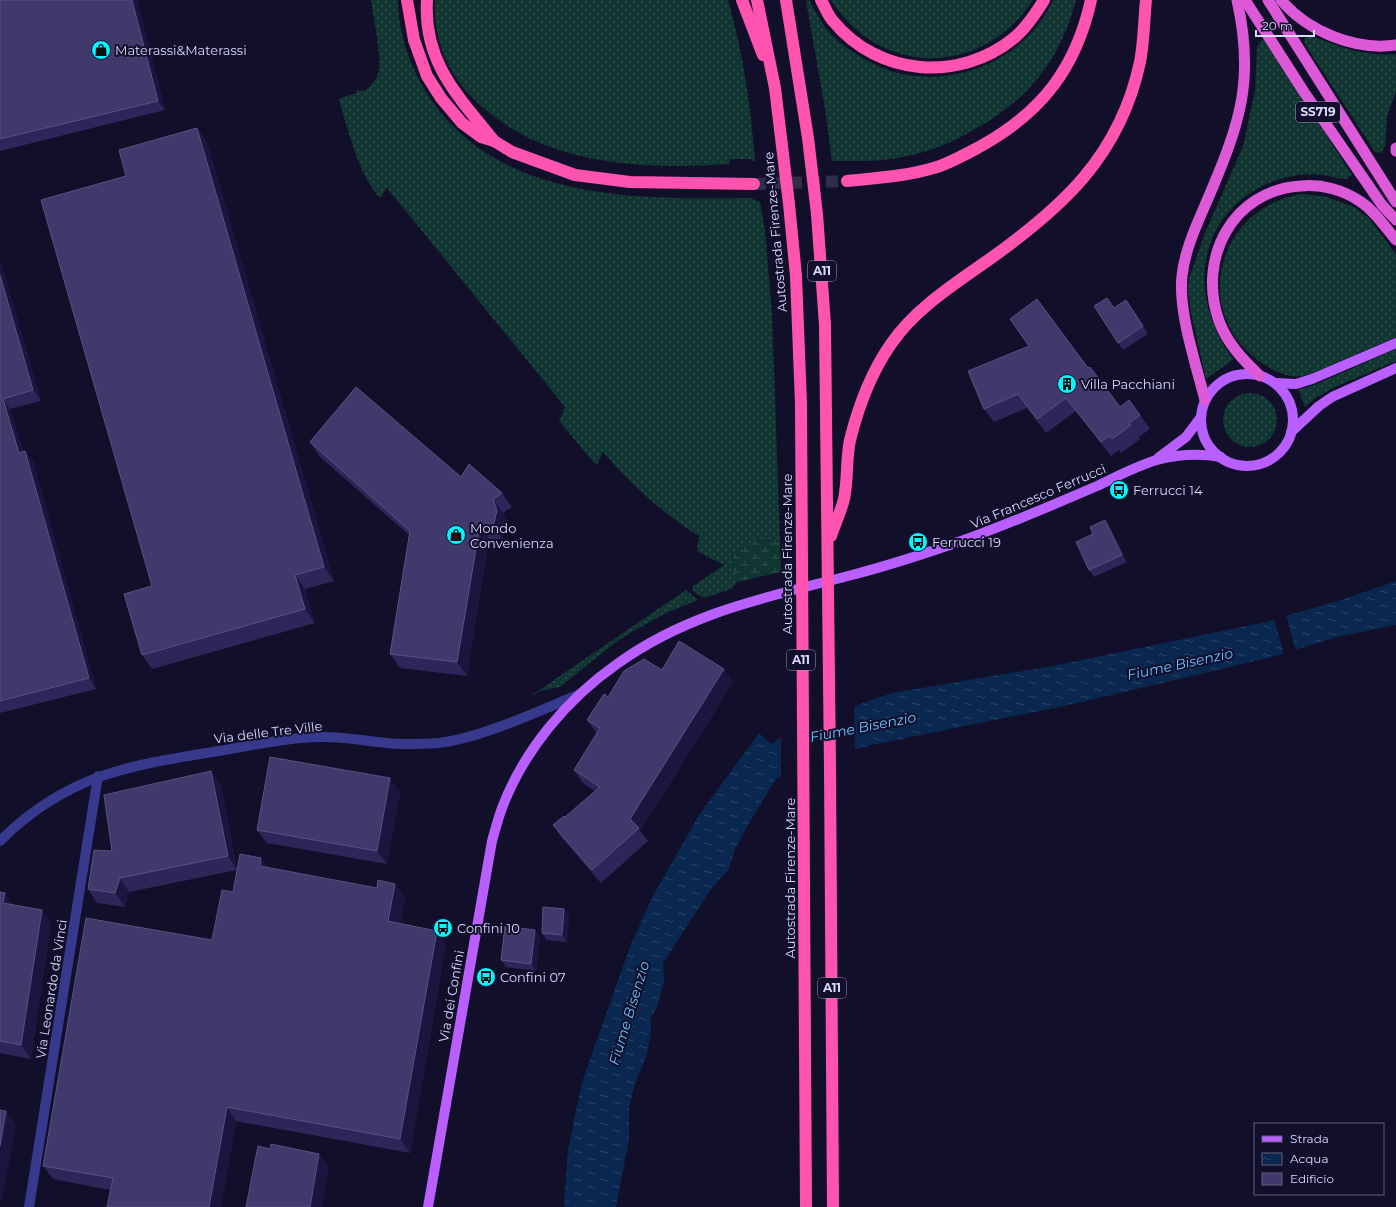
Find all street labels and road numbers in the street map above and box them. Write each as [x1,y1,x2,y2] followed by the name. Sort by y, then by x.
[1296,102,1340,122] road number: SS719
[760,151,790,313] street label: Autostrada Firenze-Mare
[808,261,836,281] road number: A11
[968,460,1108,532] street label: Via Francesco Ferrucci
[779,473,795,634] street label: Autostrada Firenze-Mare
[787,650,815,670] road number: A11
[213,717,323,747] street label: Via delle Tre Ville
[782,797,798,958] street label: Autostrada Firenze-Mare
[32,918,70,1060] street label: Via Leonardo da Vinci
[435,949,467,1043] street label: Via dei Confini
[818,978,846,998] road number: A11

